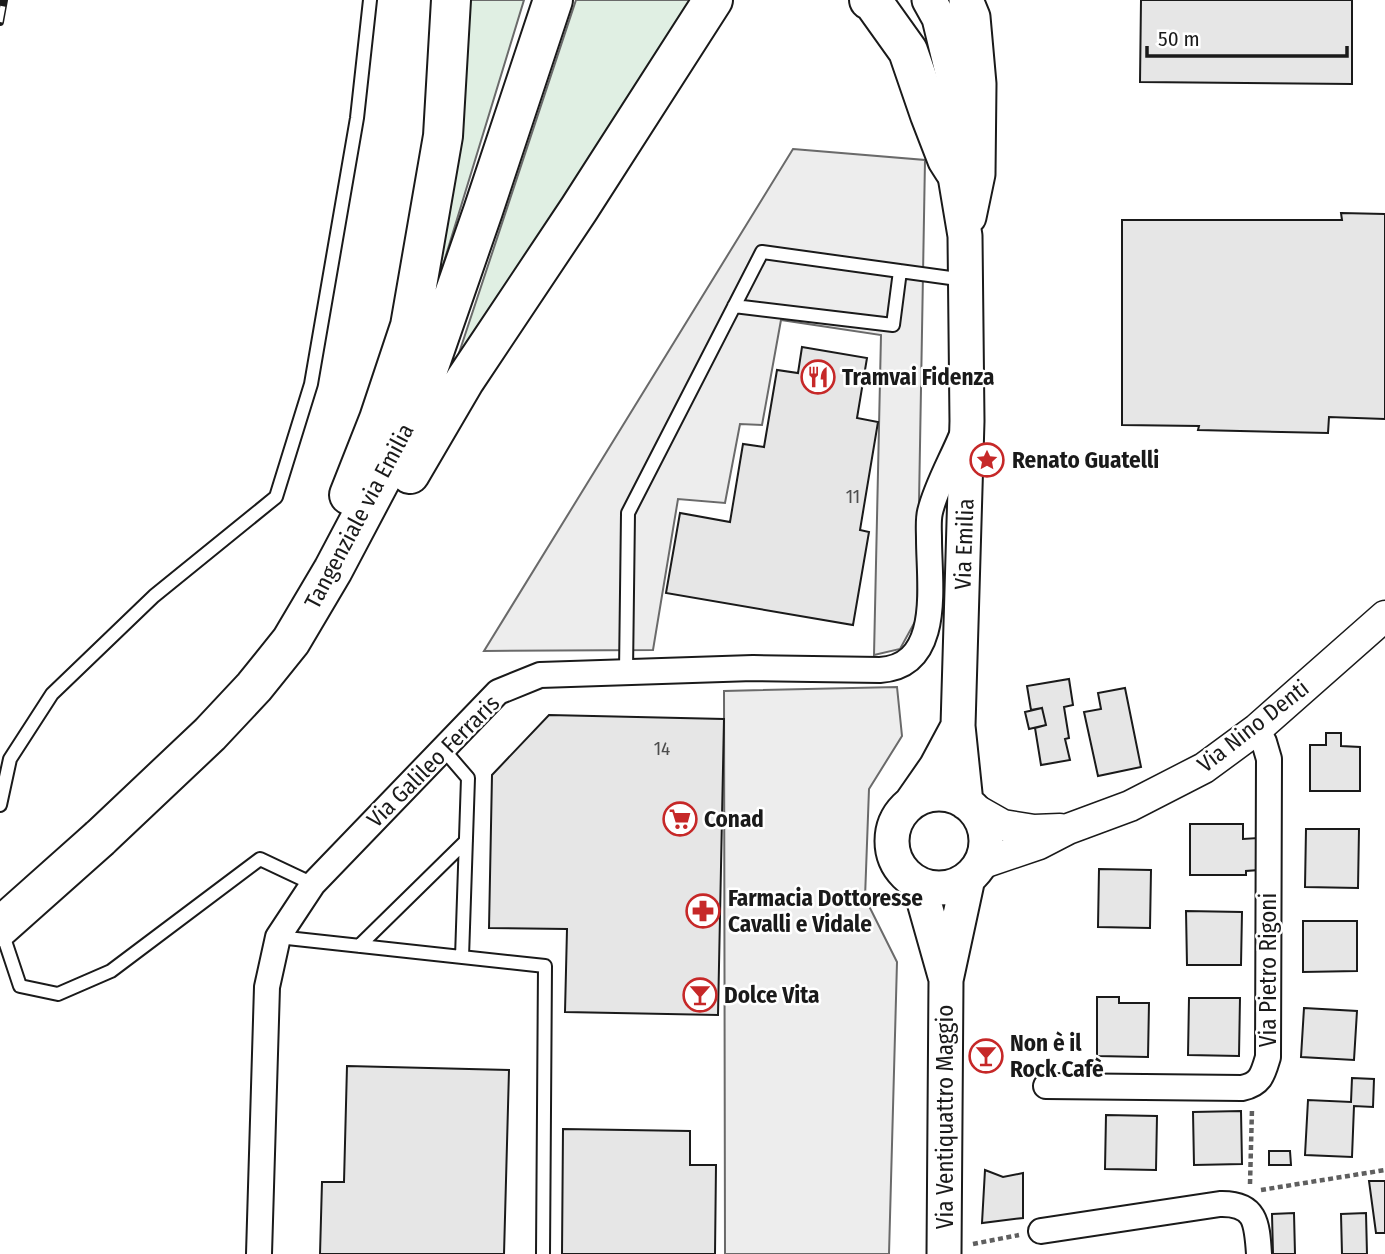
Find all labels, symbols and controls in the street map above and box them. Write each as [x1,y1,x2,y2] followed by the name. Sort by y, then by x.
[1147,14,1346,58] scale bar
[1158,26,1200,52] text: 50 m
[799,358,837,396] restaurant icon: Tramvai Fidenza
[842,363,994,391] place label: Tramvai Fidenza
[298,419,420,613] street label: Tangenziale via Emilia
[968,441,1006,479] place icon: Renato Guatelli
[1012,446,1159,474] place label: Renato Guatelli
[846,485,860,508] house number: 11
[948,498,980,590] street label: Via Emilia
[1192,674,1314,778] street label: Via Nino Denti
[361,689,505,833] street label: Via Galileo Ferraris
[654,737,670,760] house number: 14
[661,800,699,838] supermarket icon: Conad
[704,805,764,833] place label: Conad
[728,884,923,938] place label: Farmacia Dottoresse Cavalli e Vidale
[684,892,722,930] pharmacy icon: Farmacia Dottoresse Cavalli e Vidale
[1254,893,1282,1047] street label: Via Pietro Rigoni
[681,976,719,1014] bar icon: Dolce Vita
[724,981,819,1009] place label: Dolce Vita
[931,1005,959,1229] street label: Via Ventiquattro Maggio
[1010,1029,1104,1083] place label: Non è il Rock Cafè
[967,1037,1005,1075] bar icon: Non è il Rock Cafè

